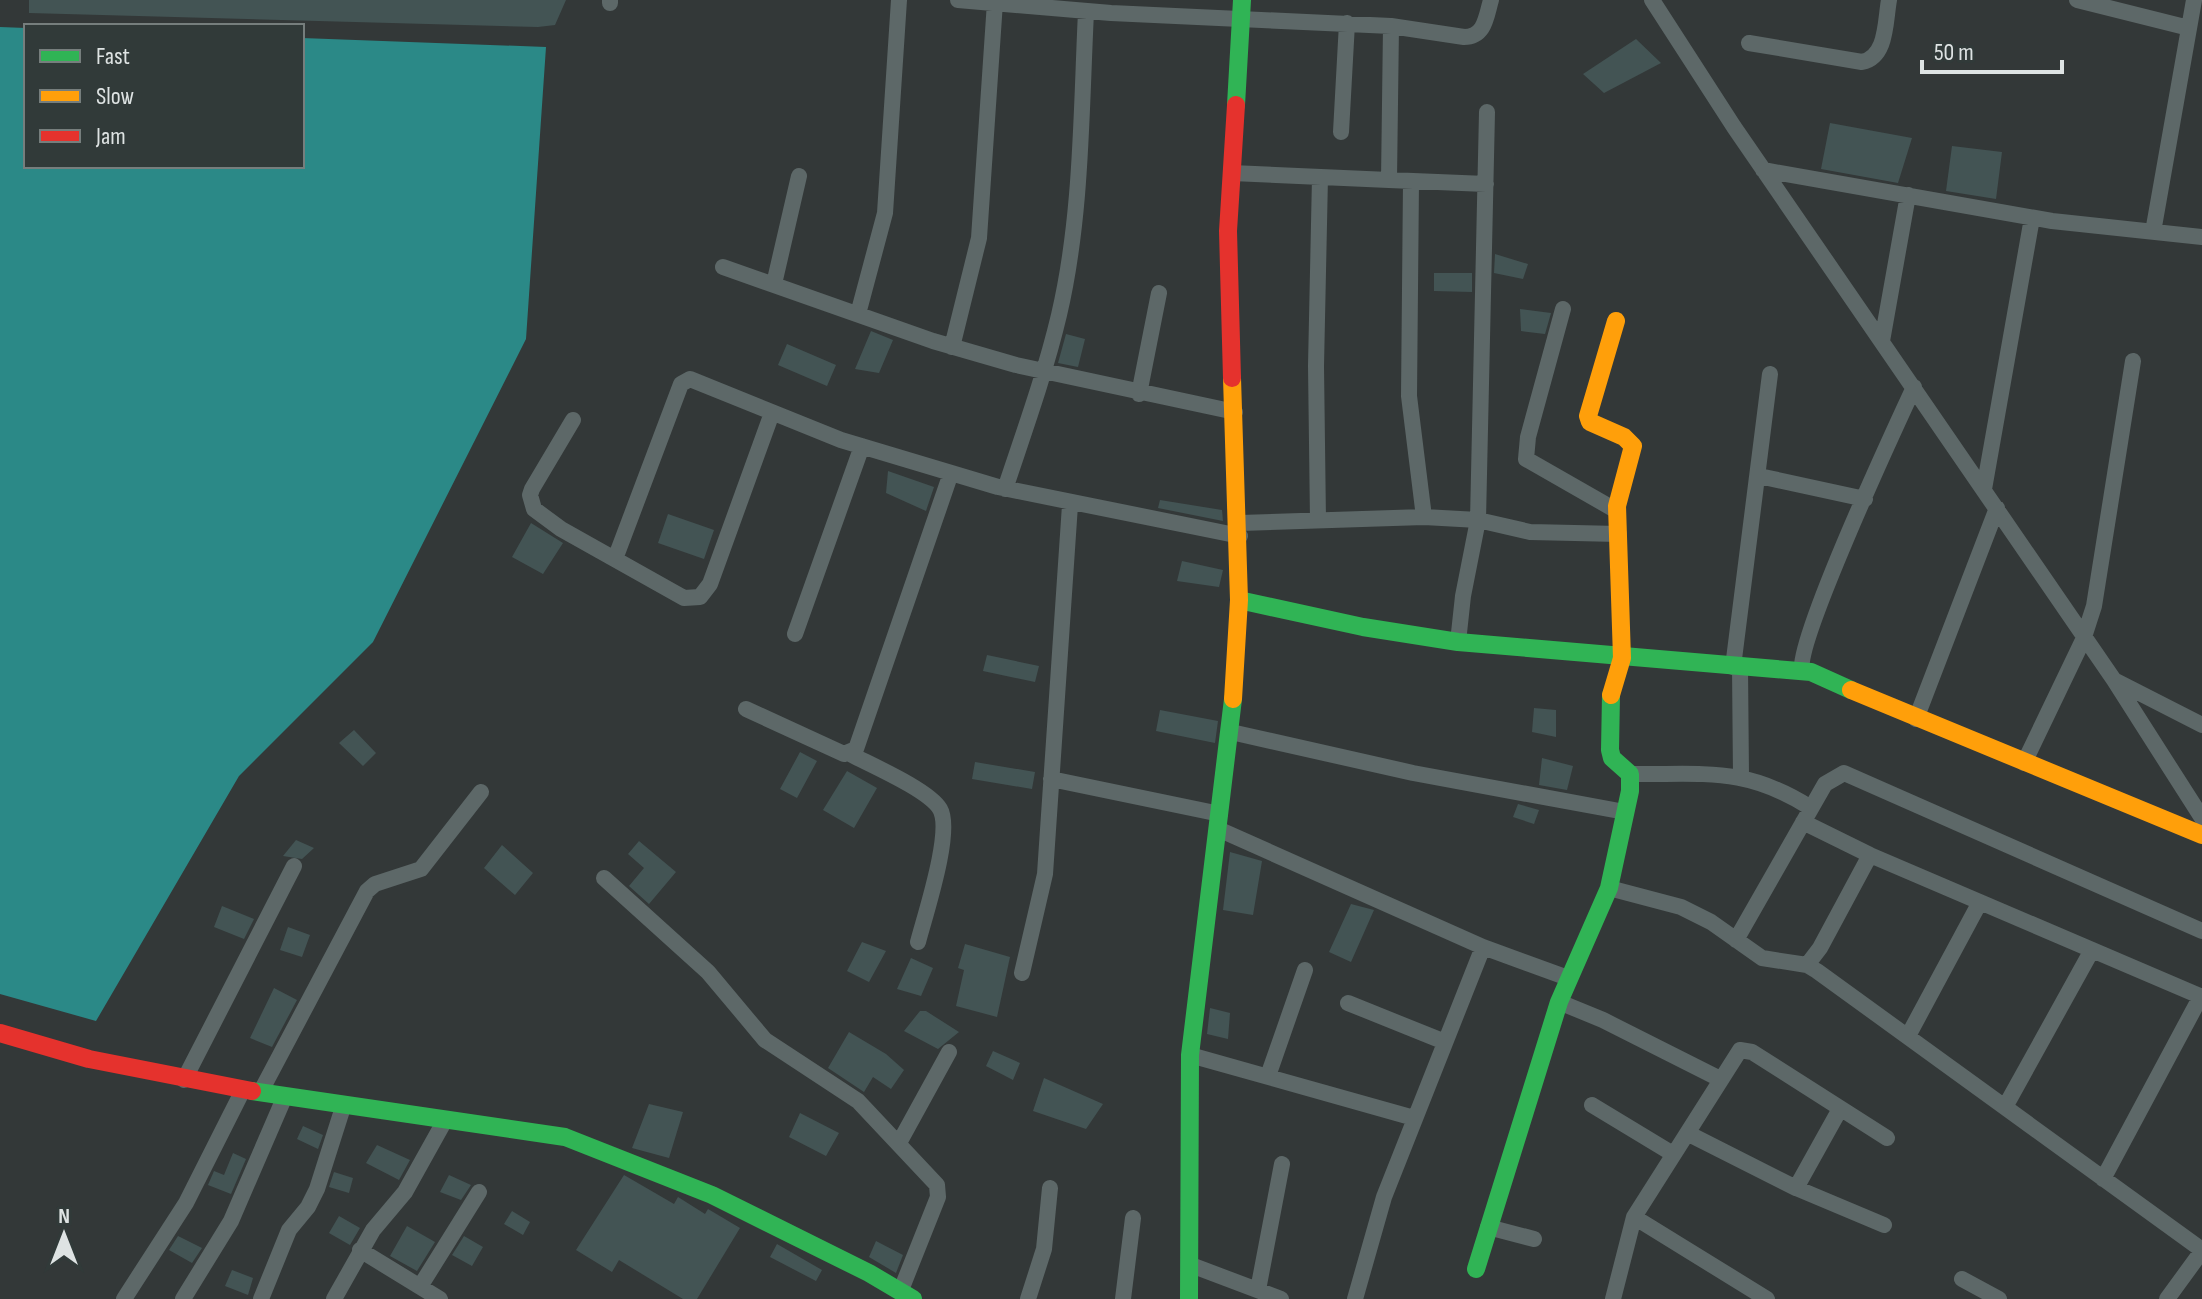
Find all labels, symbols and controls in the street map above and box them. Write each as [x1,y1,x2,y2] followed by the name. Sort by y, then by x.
[24,24,304,168] legend
[1922,24,2062,74] scale bar
[1934,38,1974,67] text: 50 m
[96,42,130,71] text: Fast
[96,82,134,111] text: Slow
[95,122,126,151] text: Jam
[24,1195,104,1275] north arrow
[58,1203,70,1230] text: N

